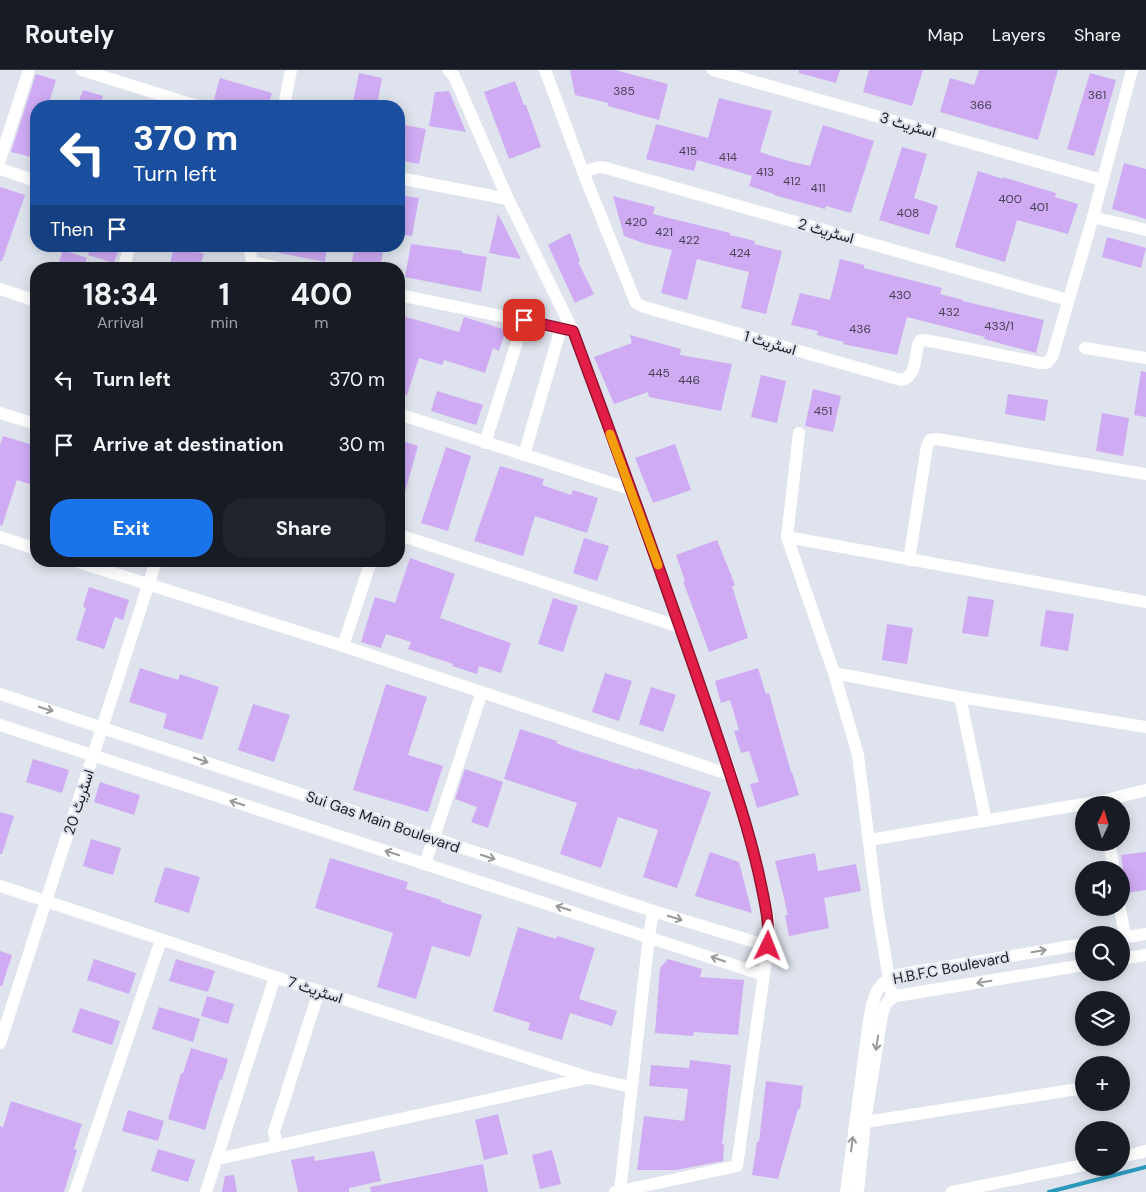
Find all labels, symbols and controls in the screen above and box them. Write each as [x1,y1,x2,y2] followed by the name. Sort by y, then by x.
[25,19,114,50] text: Routely
[928,23,964,47] text: Map
[992,23,1046,47] text: Layers
[1074,23,1121,47] text: Share
[613,83,635,99] house number: 385
[1088,87,1106,103] house number: 361
[970,97,992,113] house number: 366
[878,107,938,143] street label: اسٹریٹ 3
[133,115,238,161] text: 370 m
[50,120,115,185] icon: left
[679,143,697,159] house number: 415
[719,149,737,165] house number: 414
[133,159,217,188] text: Turn left
[756,164,774,180] house number: 413
[783,173,801,189] house number: 412
[811,180,825,196] house number: 411
[998,191,1022,207] house number: 400
[1029,199,1049,215] house number: 401
[897,205,919,221] house number: 408
[796,213,856,249] street label: اسٹریٹ 2
[625,214,647,230] house number: 420
[103,215,131,243] icon: arrive
[50,217,93,242] text: Then
[655,224,673,240] house number: 421
[678,232,700,248] house number: 422
[729,245,751,261] house number: 424
[83,275,158,314] text: 18:34
[219,275,230,314] text: 1
[291,275,352,314] text: 400
[889,287,911,303] house number: 430
[503,299,545,341] pin
[938,304,960,320] house number: 432
[510,306,538,334] icon: arrive
[97,312,144,333] text: Arrival
[211,312,238,333] text: min
[314,312,329,333] text: m
[984,318,1014,334] house number: 433/1
[849,321,871,337] house number: 436
[742,326,798,360] street label: اسٹریٹ 1
[648,365,670,381] house number: 445
[50,366,78,394] icon: left
[93,367,171,392] text: Turn left
[329,367,385,392] text: 370 m
[678,372,700,388] house number: 446
[814,403,832,419] house number: 451
[50,431,78,459] icon: arrive
[93,432,284,457] text: Arrive at destination
[339,432,385,457] text: 30 m
[50,499,213,557] button: Exit
[223,499,385,557] button: Share
[38,705,54,715] one-way arrow
[192,756,208,766] one-way arrow
[59,767,99,837] street label: اسٹریٹ 20
[303,786,463,858] street label: Sui Gas Main Boulevard
[1075,796,1130,851] north arrow
[1075,796,1130,1176] map controls
[230,798,246,807] one-way arrow
[384,848,400,858] one-way arrow
[479,852,495,862] one-way arrow
[1075,861,1130,916] button: sound
[556,903,572,913] one-way arrow
[667,913,683,923] one-way arrow
[741,919,793,971] position arrow
[1075,926,1130,981] button: search
[1030,946,1046,956] one-way arrow
[891,947,1011,989] street label: H.B.F.C Boulevard
[710,954,726,963] one-way arrow
[285,972,345,1008] street label: اسٹریٹ 7
[976,977,992,987] one-way arrow
[1075,991,1130,1046] button: layers
[872,1034,882,1050] one-way arrow
[1075,1056,1130,1111] button: +
[1075,1121,1130,1176] button: −
[847,1136,857,1152] one-way arrow

